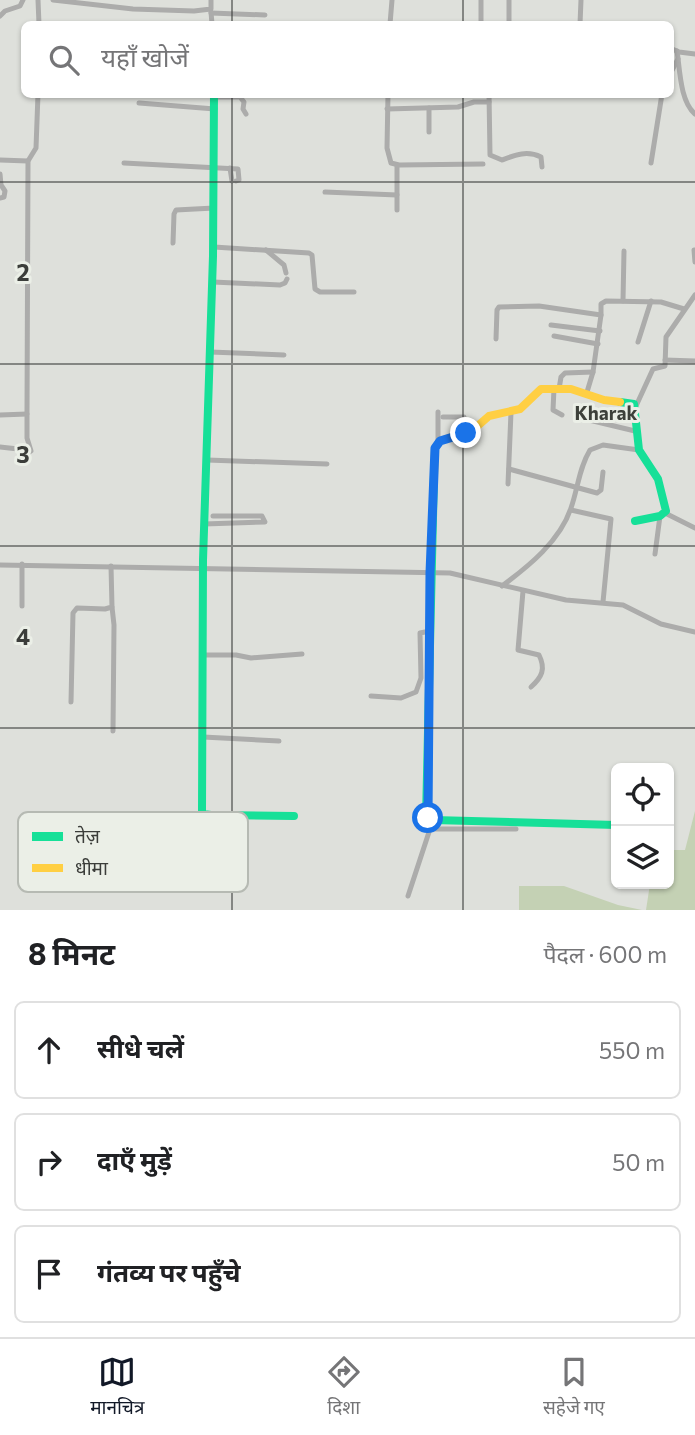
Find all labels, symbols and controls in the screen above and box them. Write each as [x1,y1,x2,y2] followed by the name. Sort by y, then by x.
[21,21,674,98] search box
[45,41,83,79] icon: search
[101,41,189,72] text: यहाँ खोजें
[16,258,30,286] text: 2
[575,401,638,424] district label: Kharak
[450,417,481,448] route end
[16,440,30,468] text: 3
[16,622,30,650] text: 4
[611,763,674,889] map controls
[611,763,674,826] button: locate
[412,802,443,833] route start
[18,812,248,892] legend
[75,824,101,847] text: तेज़
[611,826,674,889] button: layers
[75,856,109,879] text: धीमा
[28,934,115,971] text: 8 मिनट
[543,940,667,968] text: पैदल · 600 m
[30,1031,68,1069] icon: ahead
[97,1032,184,1063] text: सीधे चलें
[599,1036,665,1064] text: 550 m
[30,1143,68,1181] icon: right
[97,1144,172,1175] text: दाएँ मुड़ें
[612,1148,665,1176] text: 50 m
[30,1255,68,1293] icon: arrive
[97,1256,241,1287] text: गंतव्य पर पहुँचे
[90,1353,144,1422] tab: मानचित्र
[325,1353,363,1422] tab: दिशा
[543,1353,605,1422] tab: सहेजे गए

